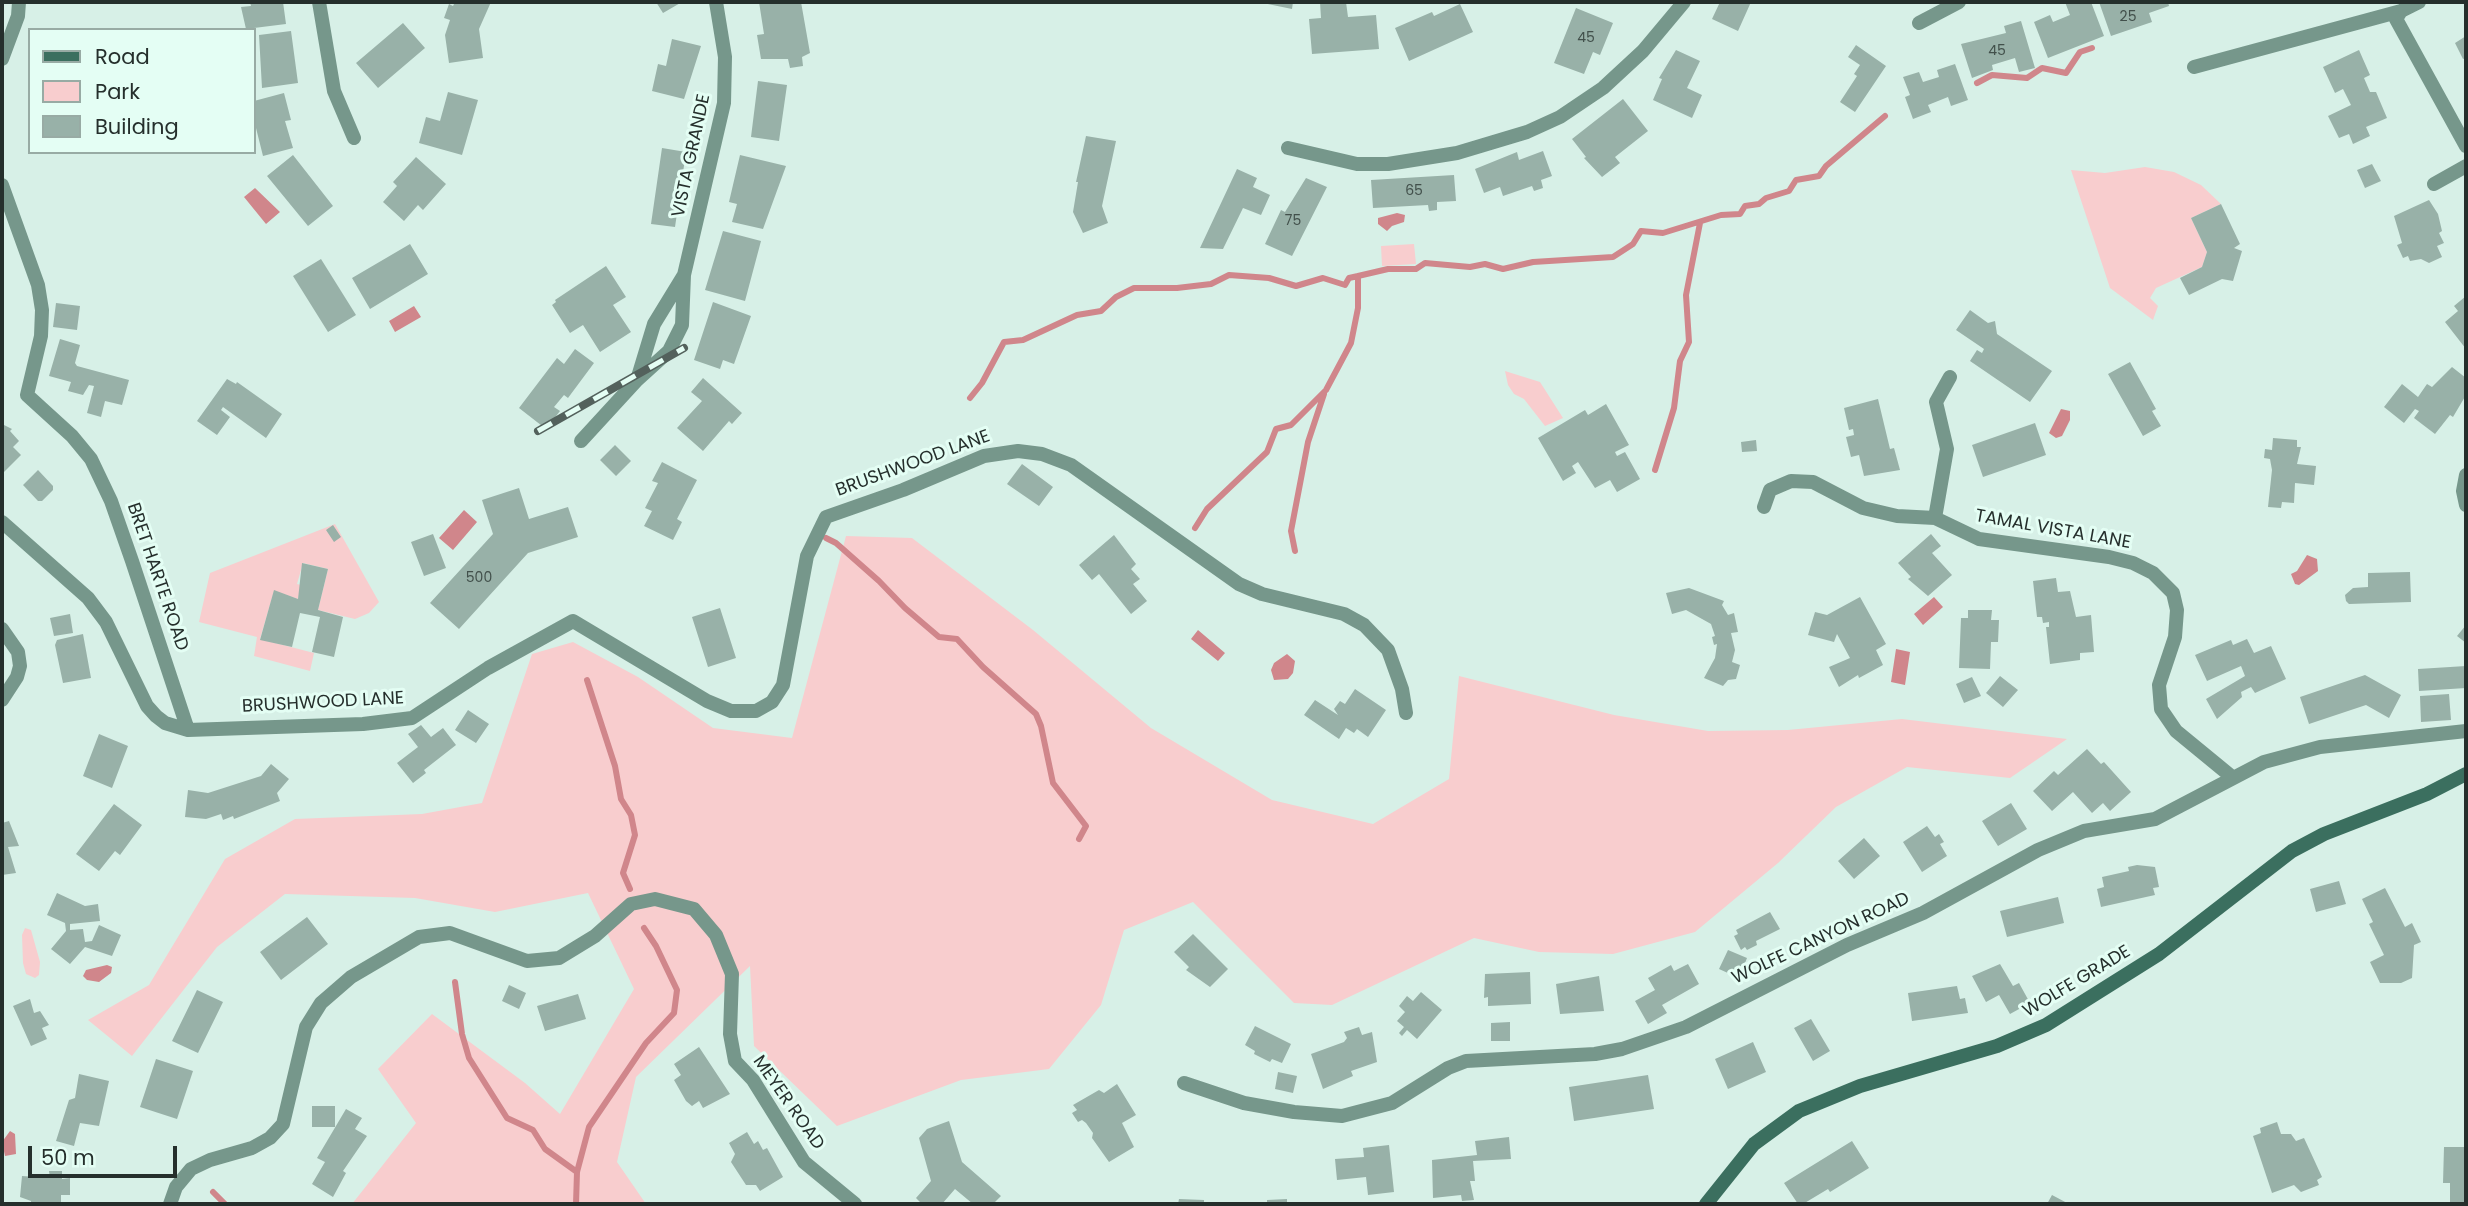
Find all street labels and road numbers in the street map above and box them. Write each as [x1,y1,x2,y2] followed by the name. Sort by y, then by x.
[668,92,716,220] street label: VISTA GRANDE
[833,426,993,502] street label: BRUSHWOOD LANE
[122,500,192,654] street label: BRET HARTE ROAD
[1973,506,2133,554] street label: TAMAL VISTA LANE
[241,688,405,718] street label: BRUSHWOOD LANE
[1729,888,1913,990] street label: WOLFE CANYON ROAD
[2019,941,2135,1023] street label: WOLFE GRADE
[748,1052,828,1154] street label: MEYER ROAD

